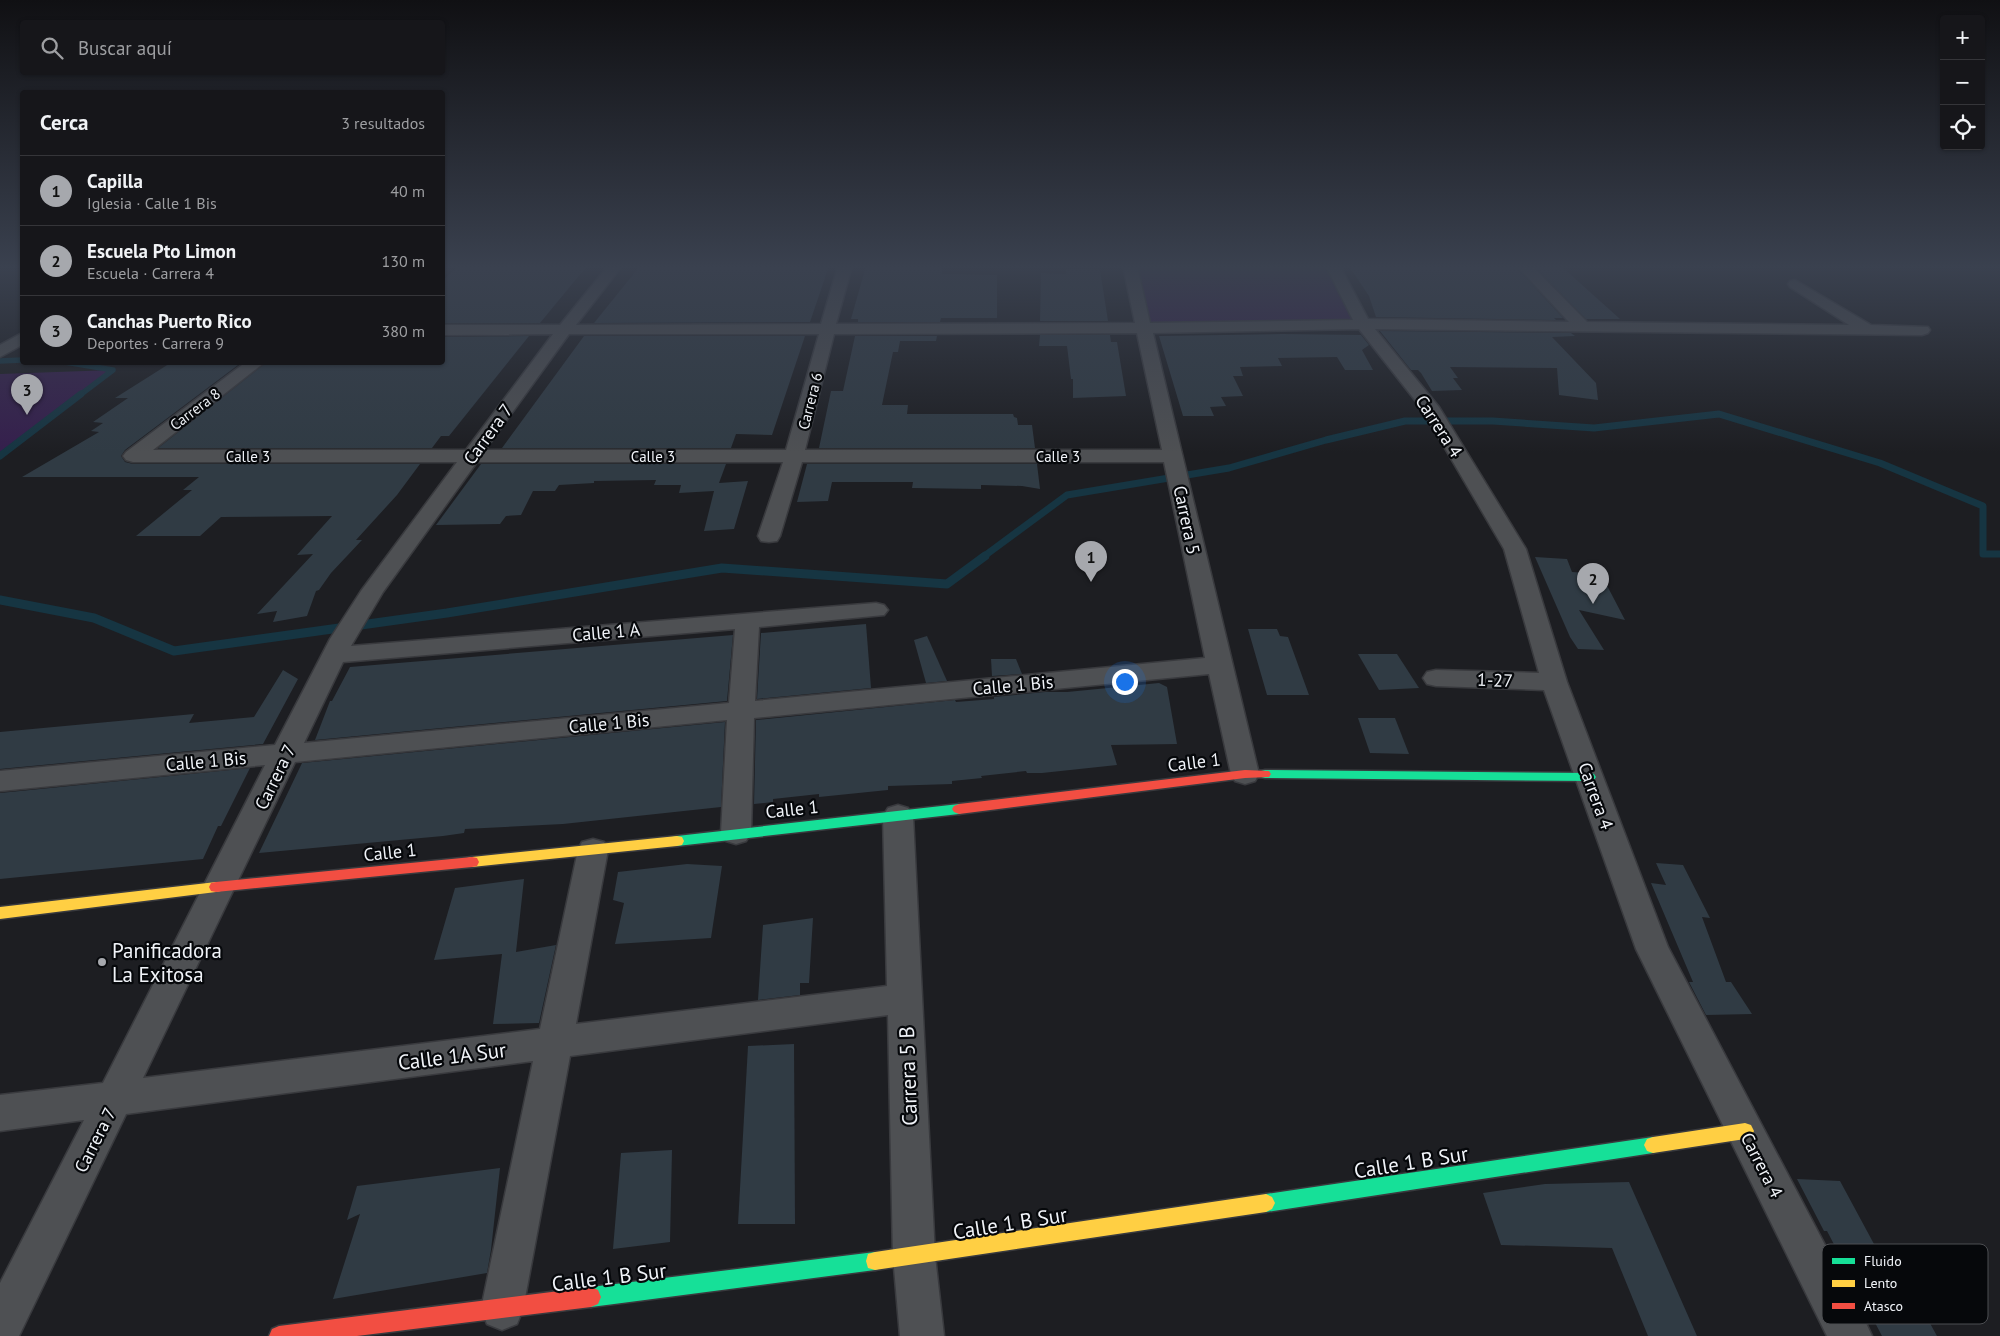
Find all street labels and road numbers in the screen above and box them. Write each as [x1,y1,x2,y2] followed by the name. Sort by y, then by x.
[794,370,826,432] street label: Carrera 6
[166,384,224,434] street label: Carrera 8
[1410,390,1468,462] street label: Carrera 4
[458,399,518,469] street label: Carrera 7
[226,447,270,466] street label: Calle 3
[631,447,675,466] street label: Calle 3
[1036,447,1080,466] street label: Calle 3
[1168,483,1206,557] street label: Carrera 5
[571,618,641,646] street label: Calle 1 A
[1477,668,1513,692] street label: 1-27
[972,670,1054,700] street label: Calle 1 Bis
[568,708,650,738] street label: Calle 1 Bis
[249,741,301,813] street label: Carrera 7
[165,746,247,776] street label: Calle 1 Bis
[1166,747,1222,777] street label: Calle 1
[1573,759,1619,833] street label: Carrera 4
[764,795,820,823] street label: Calle 1
[362,838,418,866] street label: Calle 1
[893,1026,923,1126] street label: Carrera 5 B
[396,1036,508,1076] street label: Calle 1A Sur
[69,1104,121,1176] street label: Carrera 7
[1736,1129,1788,1202] street label: Carrera 4
[1352,1140,1470,1184] street label: Calle 1 B Sur
[951,1201,1069,1245] street label: Calle 1 B Sur
[550,1257,668,1297] street label: Calle 1 B Sur

